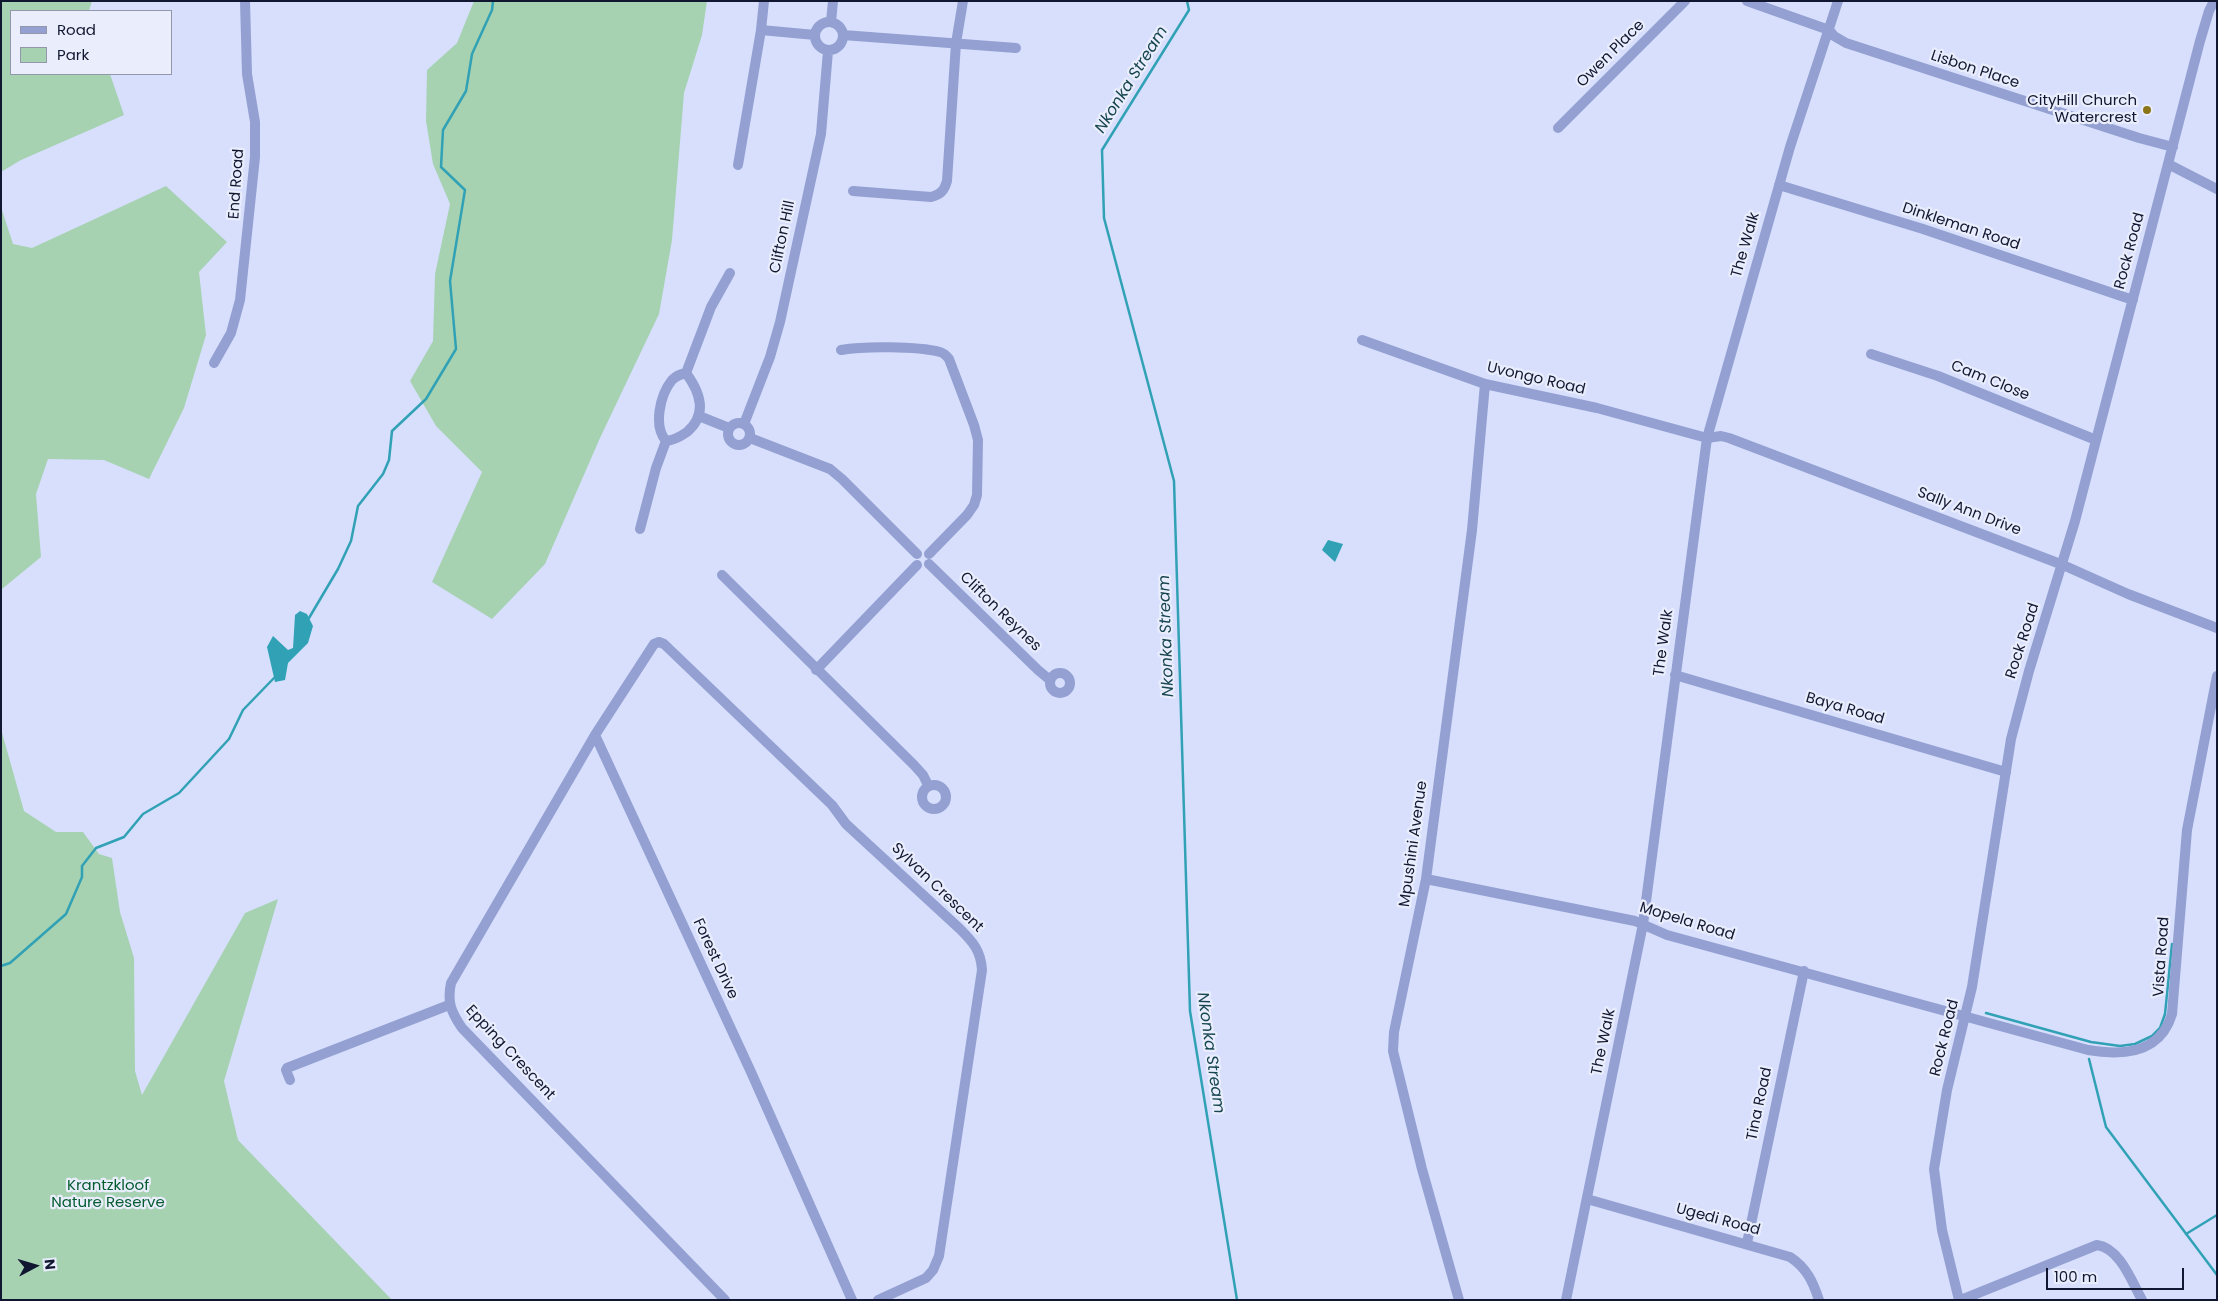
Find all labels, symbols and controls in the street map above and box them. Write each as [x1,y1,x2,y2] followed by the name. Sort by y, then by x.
[10,10,172,75] legend
[1574,17,1648,91] street label: Owen Place
[57,19,96,40] text: Road
[1092,23,1172,137] water label: Nkonka Stream
[57,44,89,65] text: Park
[1928,47,2022,93] street label: Lisbon Place
[2027,92,2137,127] place label: CityHill Church Watercrest
[2141,104,2153,116] marker: CityHill Church Watercrest
[226,148,248,220] street label: End Road
[767,199,799,275] street label: Clifton Hill
[1900,199,2022,255] street label: Dinkleman Road
[1728,210,1764,280] street label: The Walk
[2111,211,2149,291] street label: Rock Road
[1948,357,2032,405] street label: Cam Close
[1485,359,1587,399] street label: Uvongo Road
[1915,484,2023,540] street label: Sally Ann Drive
[956,569,1044,655] street label: Clifton Reynes
[1155,575,1179,697] water label: Nkonka Stream
[2002,601,2044,681] street label: Rock Road
[1650,608,1678,678] street label: The Walk
[1804,689,1886,729] street label: Baya Road
[1396,780,1432,908] street label: Mpushini Avenue
[887,840,987,936] street label: Sylvan Crescent
[1637,899,1737,945] street label: Mopela Road
[688,916,742,1002] street label: Forest Drive
[2150,916,2174,998] street label: Vista Road
[1192,991,1228,1115] water label: Nkonka Stream
[1927,998,1963,1078] street label: Rock Road
[461,1002,559,1104] street label: Epping Crescent
[1588,1007,1620,1077] street label: The Walk
[1743,1066,1777,1142] street label: Tina Road
[51,1177,165,1212] park label: Krantzkloof Nature Reserve
[1674,1200,1762,1240] street label: Ugedi Road
[10,1241,60,1291] north arrow
[39,1258,60,1271] text: N
[2048,1258,2186,1290] scale bar
[2054,1266,2097,1287] text: 100 m

